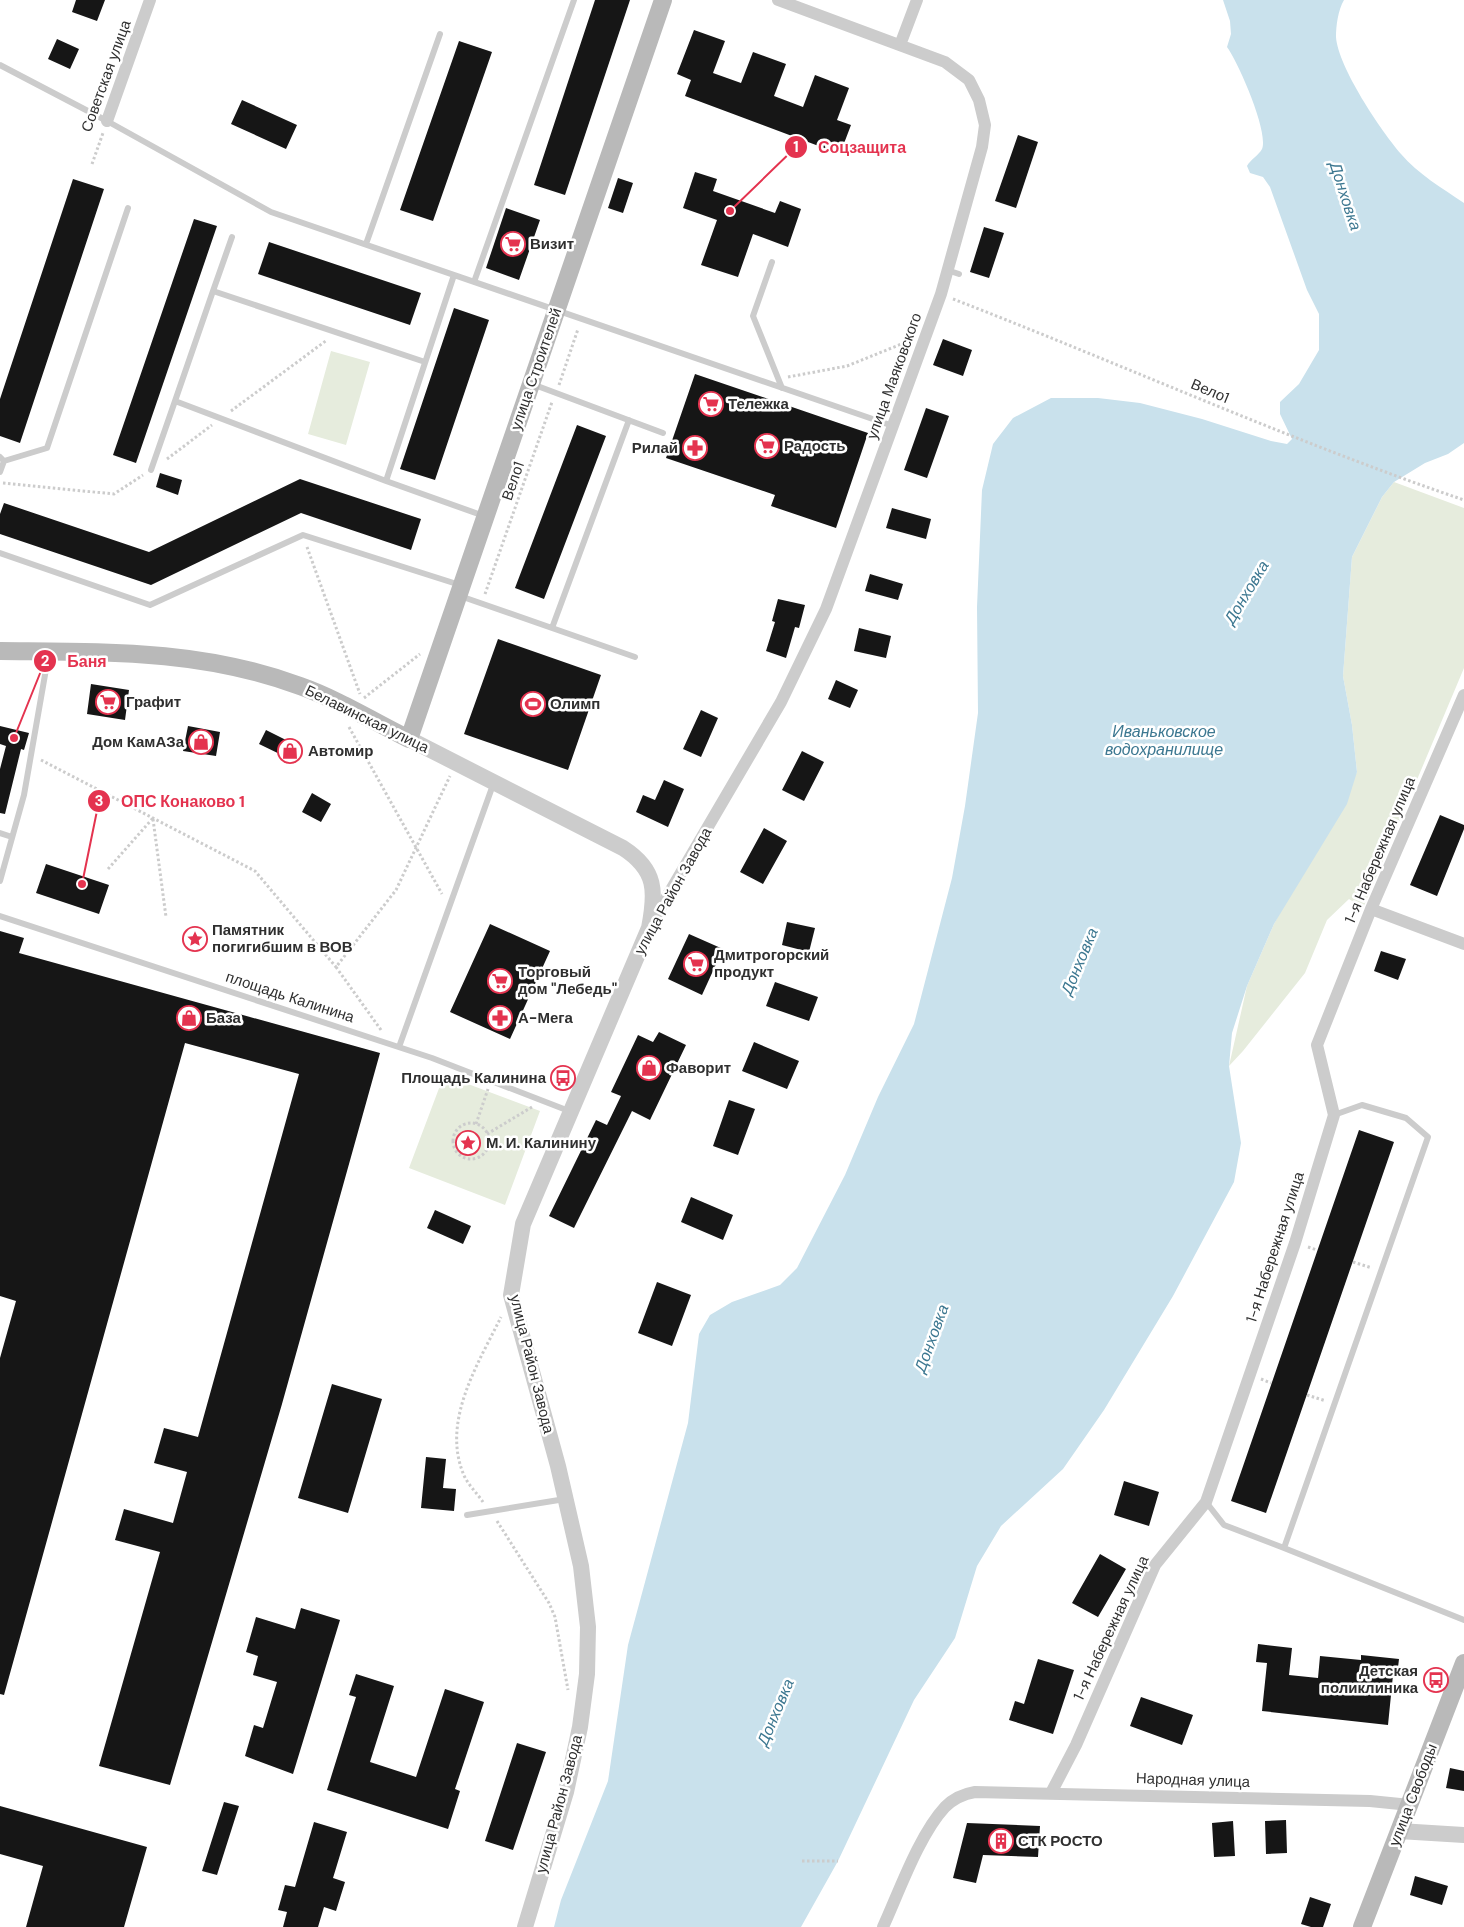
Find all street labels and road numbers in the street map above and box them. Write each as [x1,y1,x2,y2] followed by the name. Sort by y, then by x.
[76,17,136,135] street label: Советская улица
[506,305,566,433] street label: улица Строителей
[862,310,926,442] street label: улица Маяковского
[1188,374,1232,408] street label: Вело1
[497,459,529,503] street label: Вело1
[302,680,433,758] street label: Белавинская улица
[1340,773,1420,926] street label: 1-я Набережная улица
[630,823,717,958] street label: улица Район Завода
[223,967,357,1027] street label: площадь Калинина
[1241,1168,1309,1325] street label: 1-я Набережная улица
[505,1293,559,1436] street label: улица Район Завода
[1069,1552,1154,1704] street label: 1-я Набережная улица
[531,1732,587,1875] street label: улица Район Завода
[1384,1741,1442,1849] street label: улица Свободы
[1136,1768,1251,1792] street label: Народная улица

